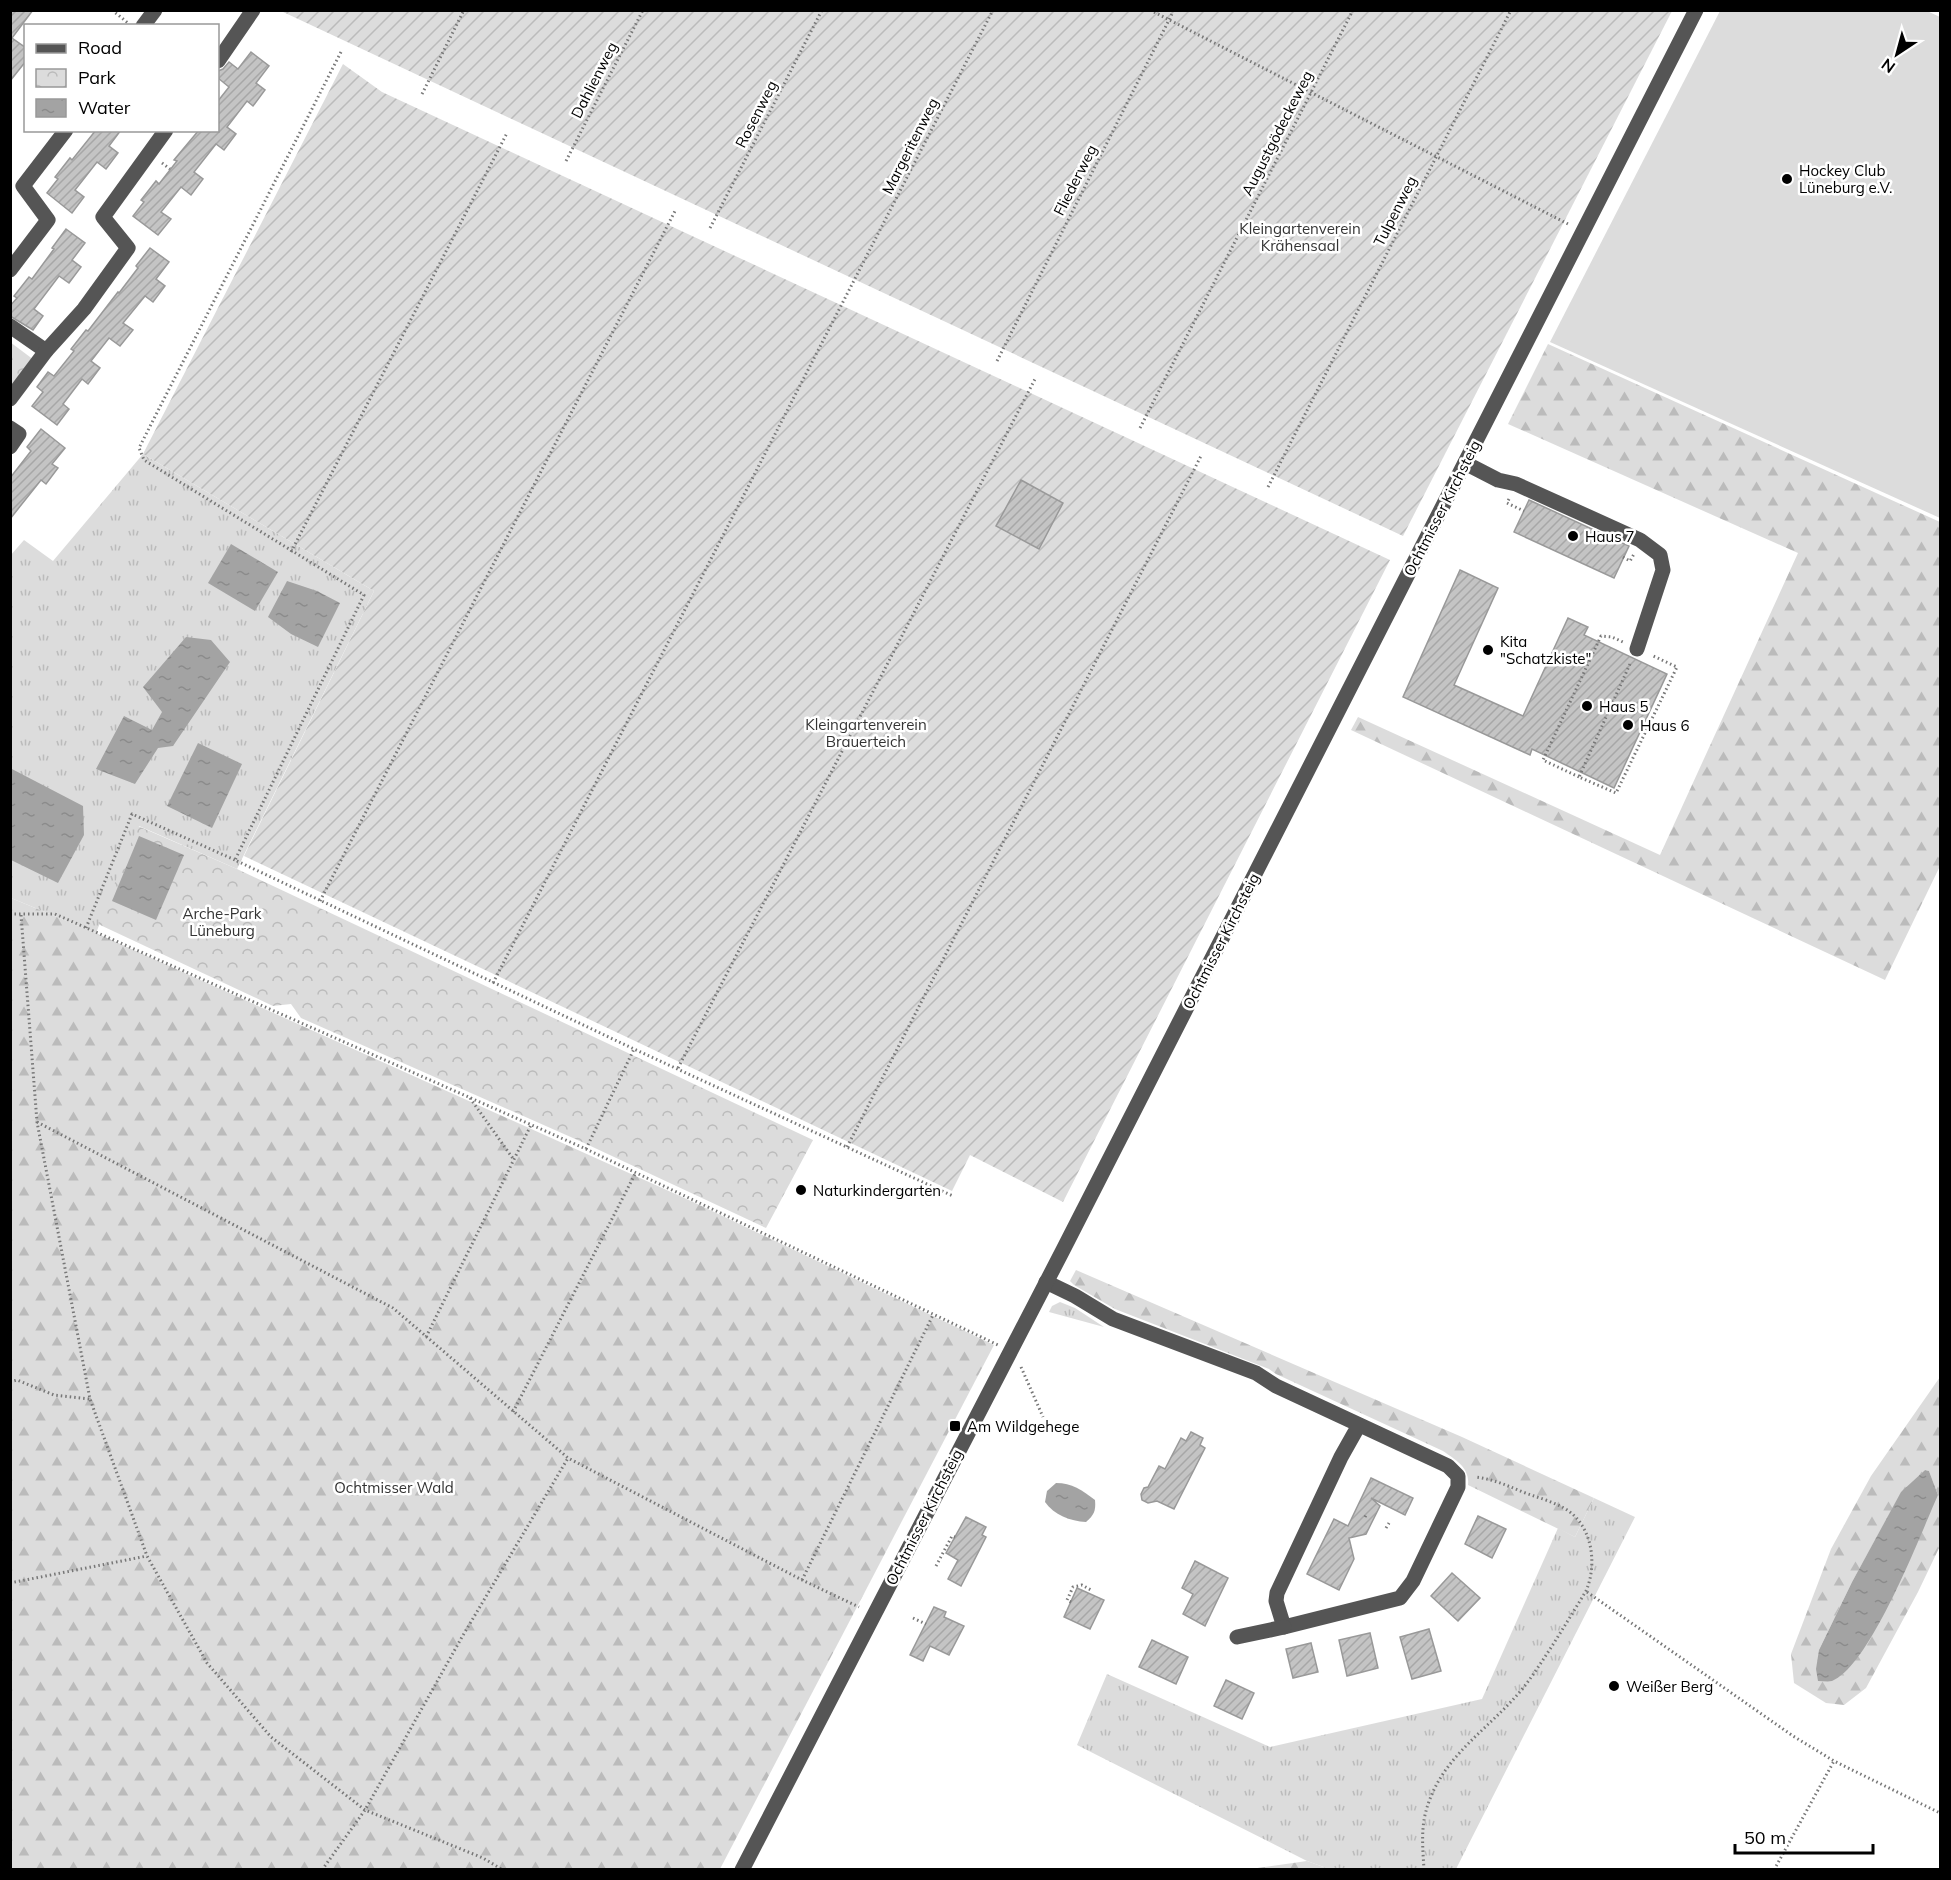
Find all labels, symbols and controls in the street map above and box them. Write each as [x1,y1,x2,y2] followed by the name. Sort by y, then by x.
[24,24,219,132] legend
[1867,24,1927,84] north arrow
[78,36,122,59] text: Road
[567,39,621,121] street label: Dahlienweg
[1877,54,1899,78] text: N
[78,66,117,89] text: Park
[1237,67,1317,199] street label: Augustgödeckeweg
[731,77,781,151] street label: Rosenweg
[878,95,942,197] street label: Margeritenweg
[78,96,131,119] text: Water
[1049,141,1101,219] street label: Fliederweg
[1799,161,1893,197] place label: Hockey Club Lüneburg e.V.
[1780,172,1794,186] marker: Hockey Club Lüneburg e.V.
[1369,173,1421,249] street label: Tulpenweg
[1239,219,1361,255] park label: Kleingartenverein Krähensaal
[1399,437,1485,579] street label: Ochtmisser Kirchsteig
[1585,527,1635,546] place label: Haus 7
[1566,529,1580,543] marker: Haus 7
[1500,632,1591,668] place label: Kita "Schatzkiste"
[1481,643,1495,657] marker: Kita "Schatzkiste"
[1599,697,1649,716] place label: Haus 5
[1580,699,1594,713] marker: Haus 5
[805,715,927,751] park label: Kleingartenverein Brauerteich
[1640,716,1690,735] place label: Haus 6
[1621,718,1635,732] marker: Haus 6
[1178,870,1264,1012] street label: Ochtmisser Kirchsteig
[183,904,262,940] park label: Arche-Park Lüneburg
[813,1181,941,1200] place label: Naturkindergarten
[794,1183,808,1197] marker: Naturkindergarten
[967,1417,1079,1436] place label: Am Wildgehege
[948,1419,962,1433] marker: Am Wildgehege
[881,1446,967,1588] street label: Ochtmisser Kirchsteig
[334,1478,454,1497] park label: Ochtmisser Wald
[1626,1677,1713,1696] place label: Weißer Berg
[1607,1679,1621,1693] marker: Weißer Berg
[1735,1817,1873,1855] scale bar
[1744,1826,1786,1849] text: 50 m

